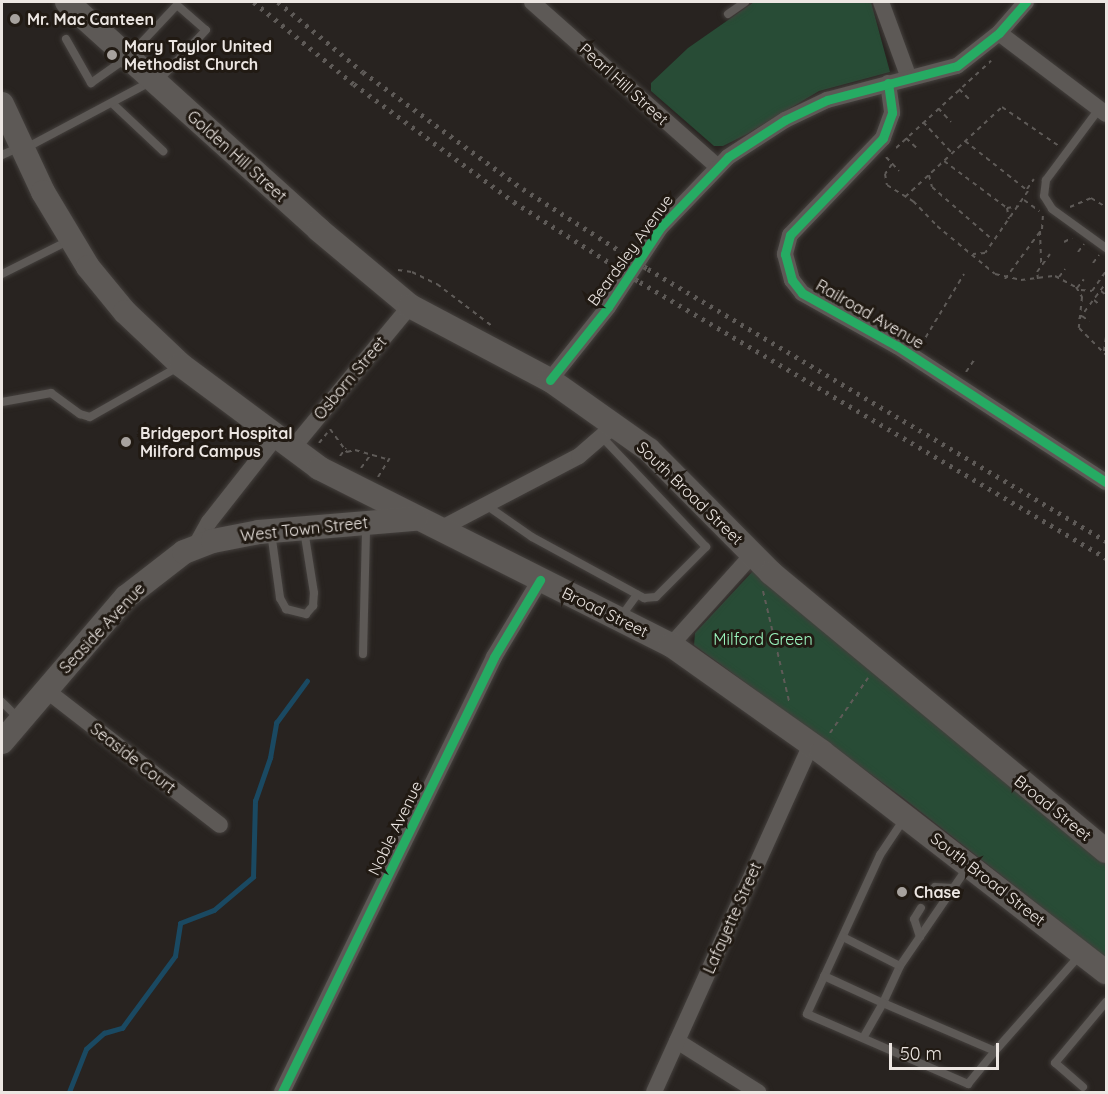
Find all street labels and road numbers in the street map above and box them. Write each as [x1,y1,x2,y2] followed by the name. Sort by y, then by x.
[576,39,672,129] street label: Pearl Hill Street
[183,106,291,206] street label: Golden Hill Street
[583,191,677,309] street label: Beardsley Avenue
[813,275,927,353] street label: Railroad Avenue
[310,333,390,423] street label: Osborn Street
[633,437,747,549] street label: South Broad Street
[239,513,369,545] street label: West Town Street
[55,579,149,677] street label: Seaside Avenue
[559,583,651,641] street label: Broad Street
[87,719,179,797] street label: Seaside Court
[1011,771,1095,845] street label: Broad Street
[364,778,426,878] street label: Noble Avenue
[927,828,1049,930] street label: South Broad Street
[699,859,765,977] street label: Lafayette Street

